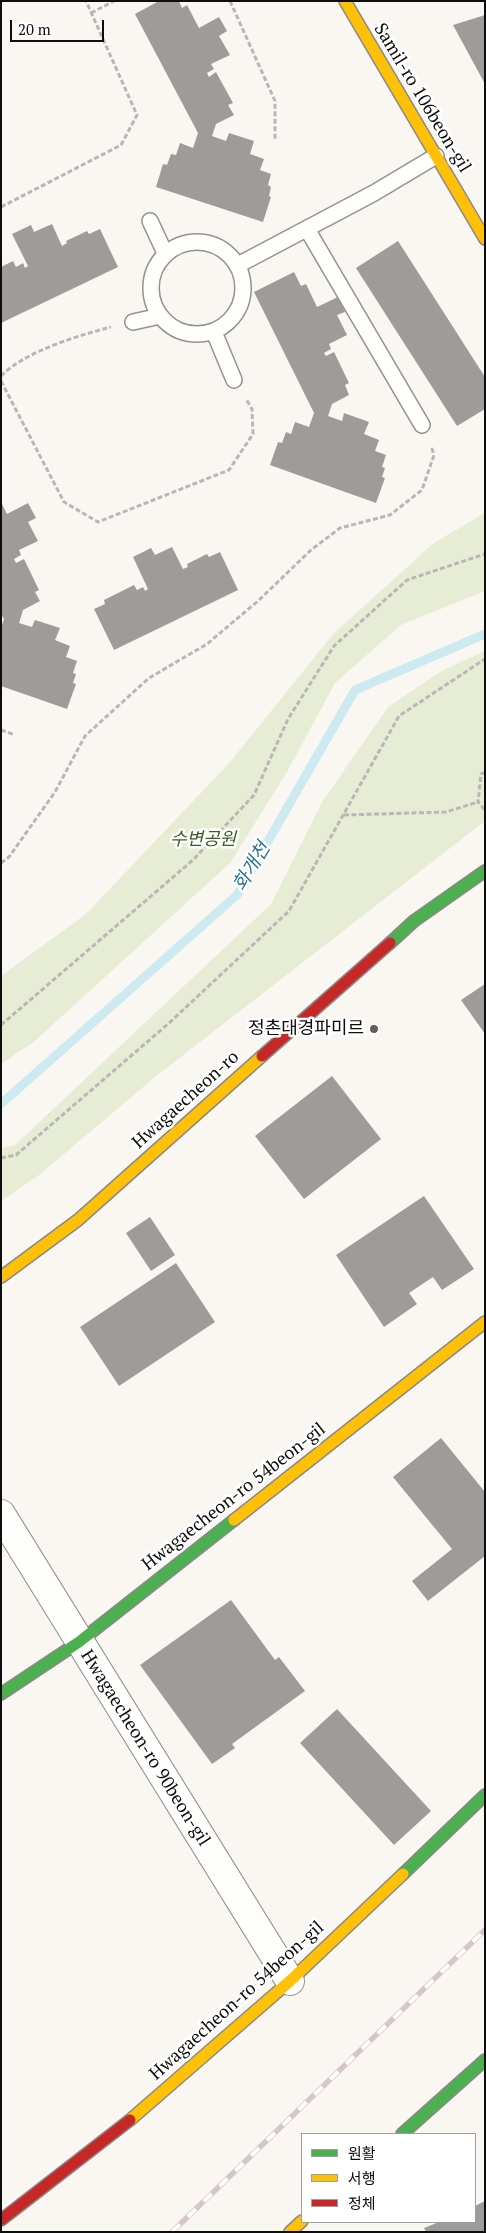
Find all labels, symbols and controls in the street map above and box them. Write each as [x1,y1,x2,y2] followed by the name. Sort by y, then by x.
[12,10,106,42] scale bar
[18,19,51,39] text: 20 m
[369,19,475,177] street label: Samil-ro 106beon-gil
[170,829,236,851] park label: 수변공원
[229,839,275,895] water label: 화개천
[248,1018,364,1040] place label: 정촌대경파미르
[368,1023,380,1035] marker: 정촌대경파미르
[128,1046,244,1154] street label: Hwagaecheon-ro
[138,1419,330,1575] street label: Hwagaecheon-ro 54beon-gil
[76,1646,214,1850] street label: Hwagaecheon-ro 90beon-gil
[145,1917,329,2085] street label: Hwagaecheon-ro 54beon-gil
[301,2133,476,2223] legend
[348,2143,376,2163] text: 원활
[348,2168,376,2188] text: 서행
[348,2193,376,2213] text: 정체

